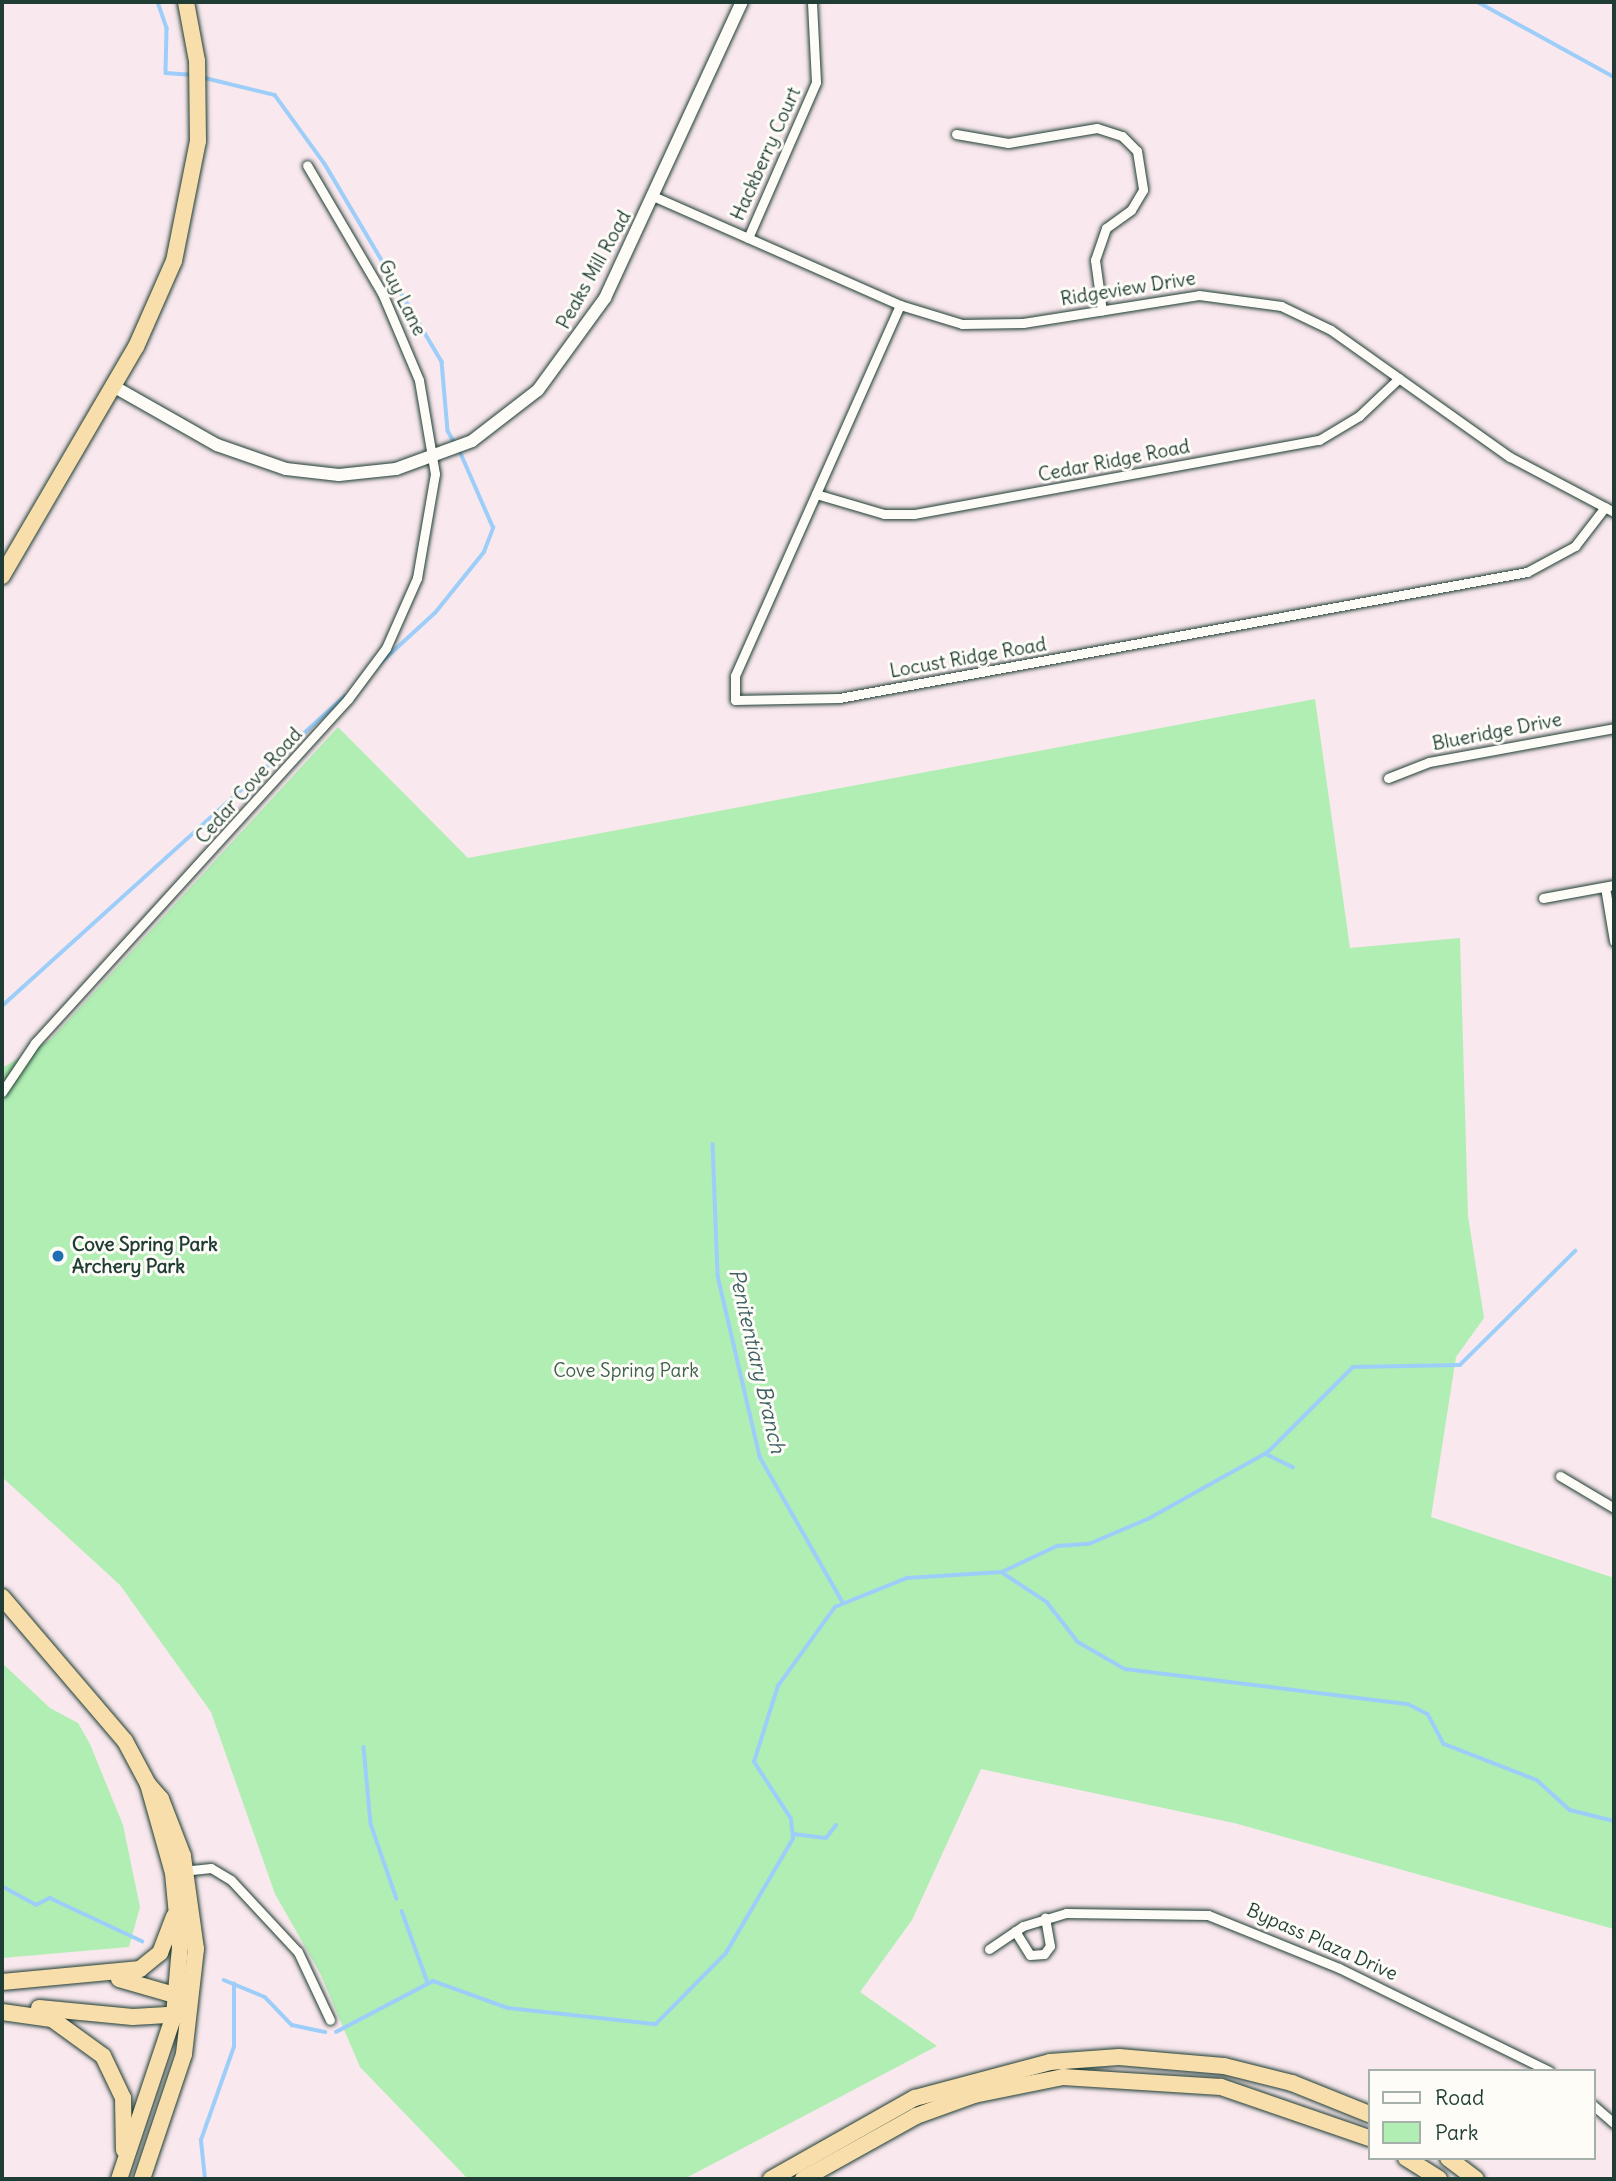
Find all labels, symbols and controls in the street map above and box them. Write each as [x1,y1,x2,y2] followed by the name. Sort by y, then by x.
[726,84,806,224] street label: Hackberry Court
[552,207,636,333] street label: Peaks Mill Road
[373,256,431,340] street label: Guy Lane
[1059,267,1197,311] street label: Ridgeview Drive
[1036,435,1192,487] street label: Cedar Ridge Road
[888,633,1048,683] street label: Locust Ridge Road
[1430,708,1564,756] street label: Blueridge Drive
[191,723,307,849] street label: Cedar Cove Road
[72,1234,218,1278] place label: Cove Spring Park Archery Park
[50,1248,66,1264] marker: Cove Spring Park Archery Park
[724,1266,790,1456] water label: Penitentiary Branch
[553,1360,699,1382] park label: Cove Spring Park
[1243,1899,1401,1985] street label: Bypass Plaza Drive
[1368,2069,1595,2160] legend
[1435,2084,1484,2111] text: Road
[1435,2119,1478,2146] text: Park

